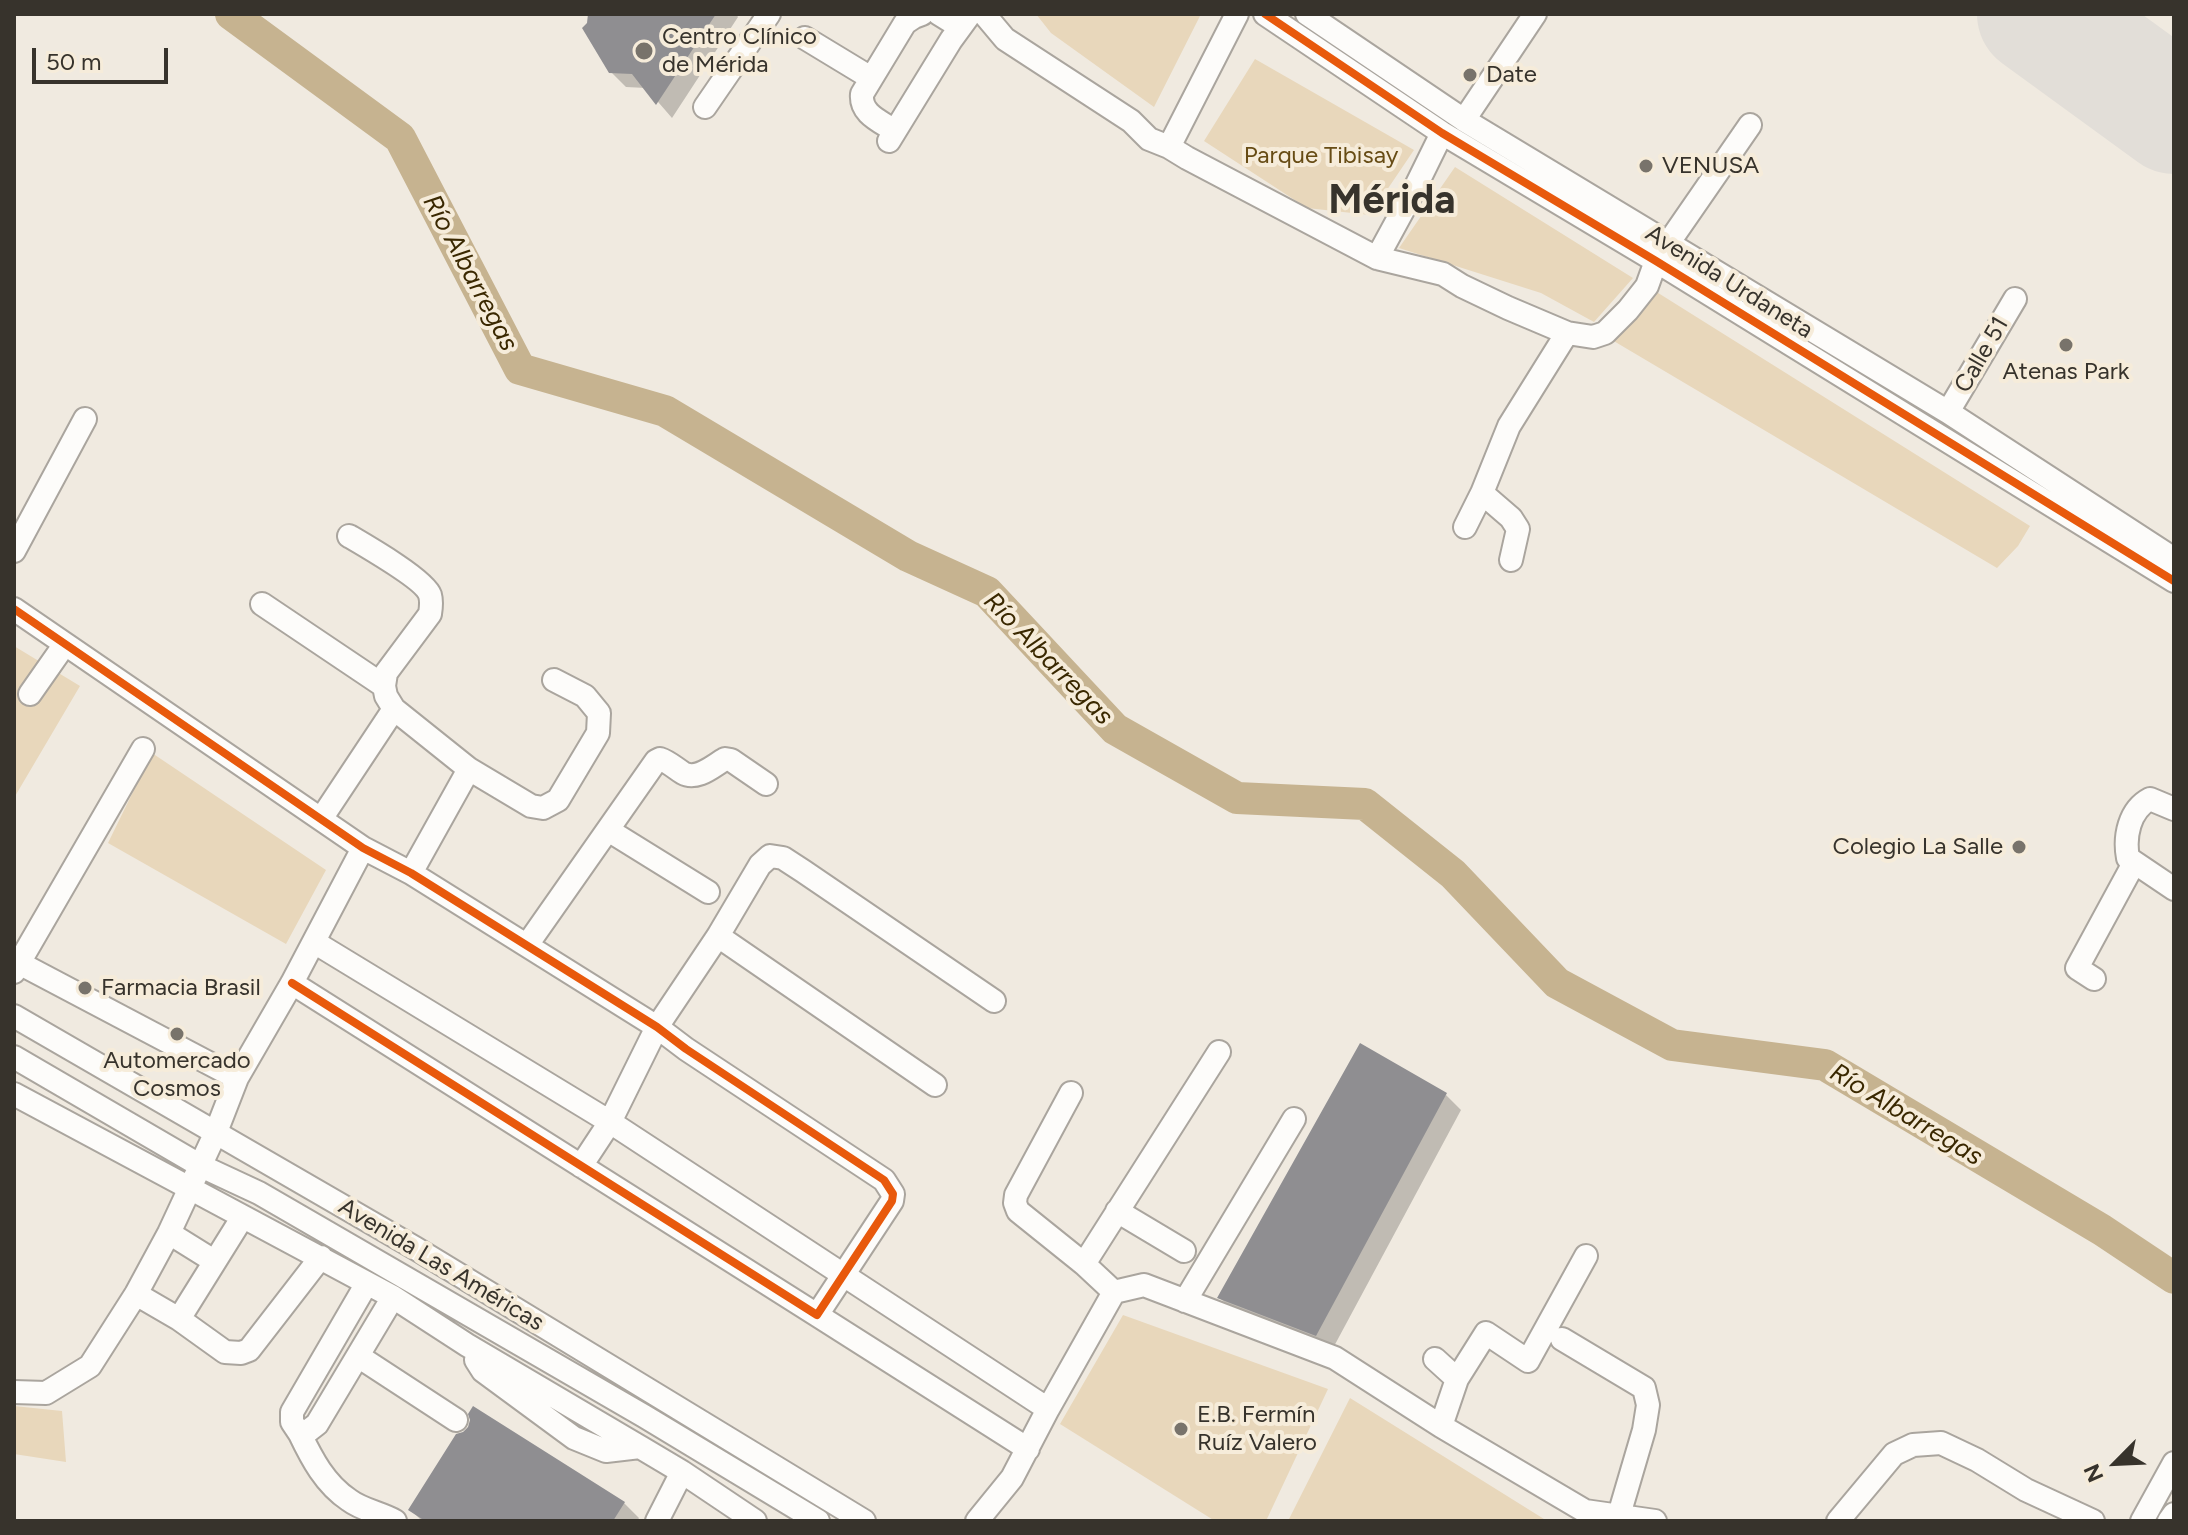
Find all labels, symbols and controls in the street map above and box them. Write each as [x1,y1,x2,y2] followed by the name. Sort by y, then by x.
[662,23,817,79] place label: Centro Clínico de Mérida
[36,32,172,82] scale bar
[633,40,655,62] marker: Centro Clínico de Mérida
[46,47,102,76] text: 50 m
[1486,61,1537,89] place label: Date
[1461,66,1479,84] marker: Date
[1244,142,1398,170] park label: Parque Tibisay
[1662,152,1759,180] place label: VENUSA
[1637,157,1655,175] marker: VENUSA
[1328,177,1456,225] district label: Mérida
[416,190,524,356] water label: Río Albarregas
[1640,219,1818,345] street label: Avenida Urdaneta
[1949,312,2015,398] street label: Calle 51
[2057,336,2075,354] marker: Atenas Park
[2003,358,2129,386] place label: Atenas Park
[977,586,1119,732] water label: Río Albarregas
[1833,833,2003,861] place label: Colegio La Salle
[2010,838,2028,856] marker: Colegio La Salle
[101,974,261,1002] place label: Farmacia Brasil
[76,979,94,997] marker: Farmacia Brasil
[168,1025,186,1043] marker: Automercado Cosmos
[103,1047,251,1103] place label: Automercado Cosmos
[1824,1057,1988,1173] water label: Río Albarregas
[333,1192,549,1338] street label: Avenida Las Américas
[1197,1401,1317,1457] place label: E.B. Fermín Ruíz Valero
[1172,1420,1190,1438] marker: E.B. Fermín Ruíz Valero
[2076,1423,2156,1503] north arrow
[2078,1460,2109,1486] text: N

